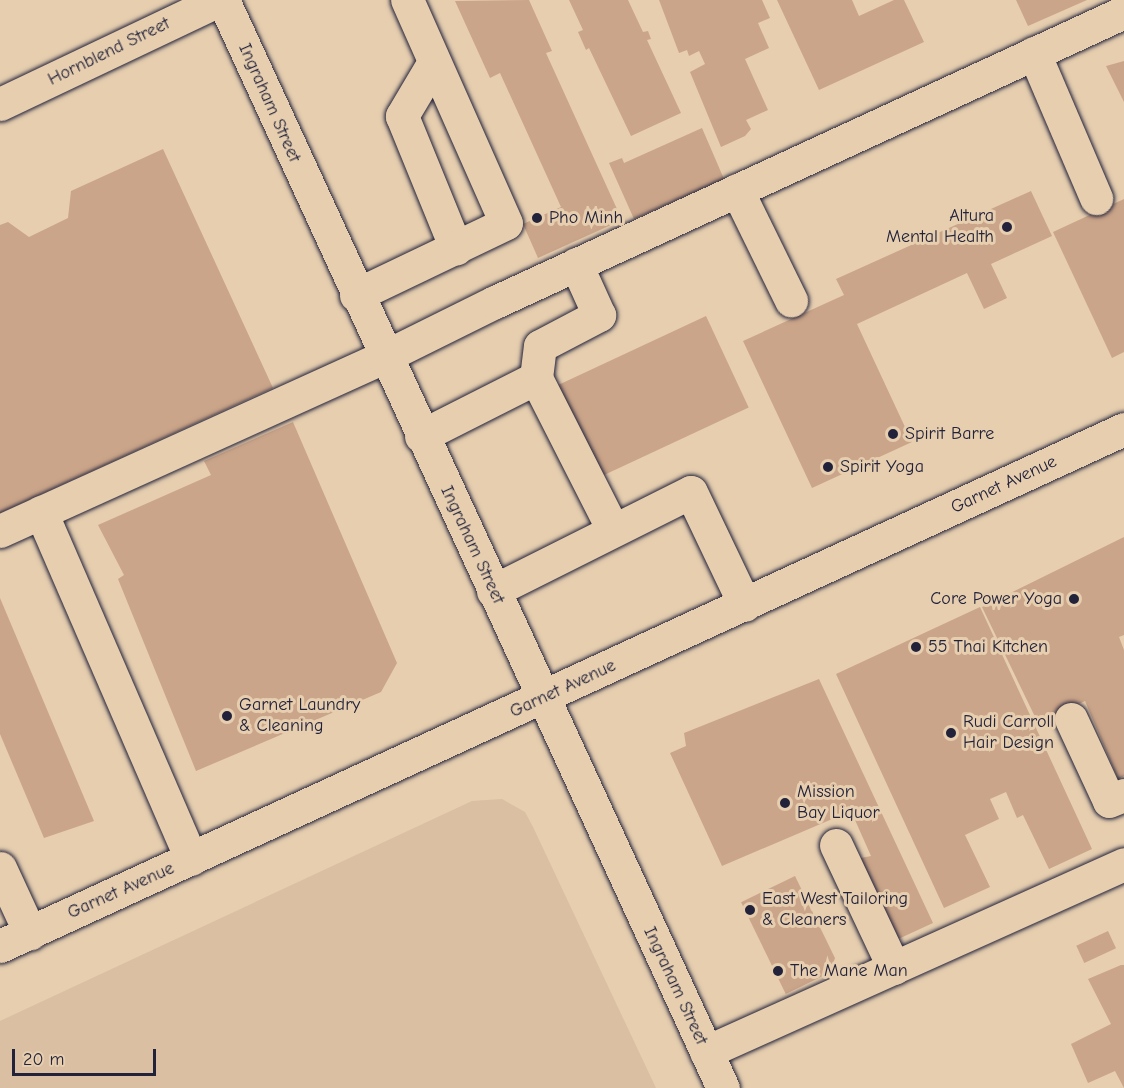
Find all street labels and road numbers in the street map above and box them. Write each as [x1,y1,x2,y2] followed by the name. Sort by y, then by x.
[45,13,173,91] street label: Hornblend Street
[233,40,305,166] street label: Ingraham Street
[948,451,1060,519] street label: Garnet Avenue
[435,483,509,607] street label: Ingraham Street
[507,655,619,723] street label: Garnet Avenue
[64,858,178,924] street label: Garnet Avenue
[638,924,712,1048] street label: Ingraham Street

